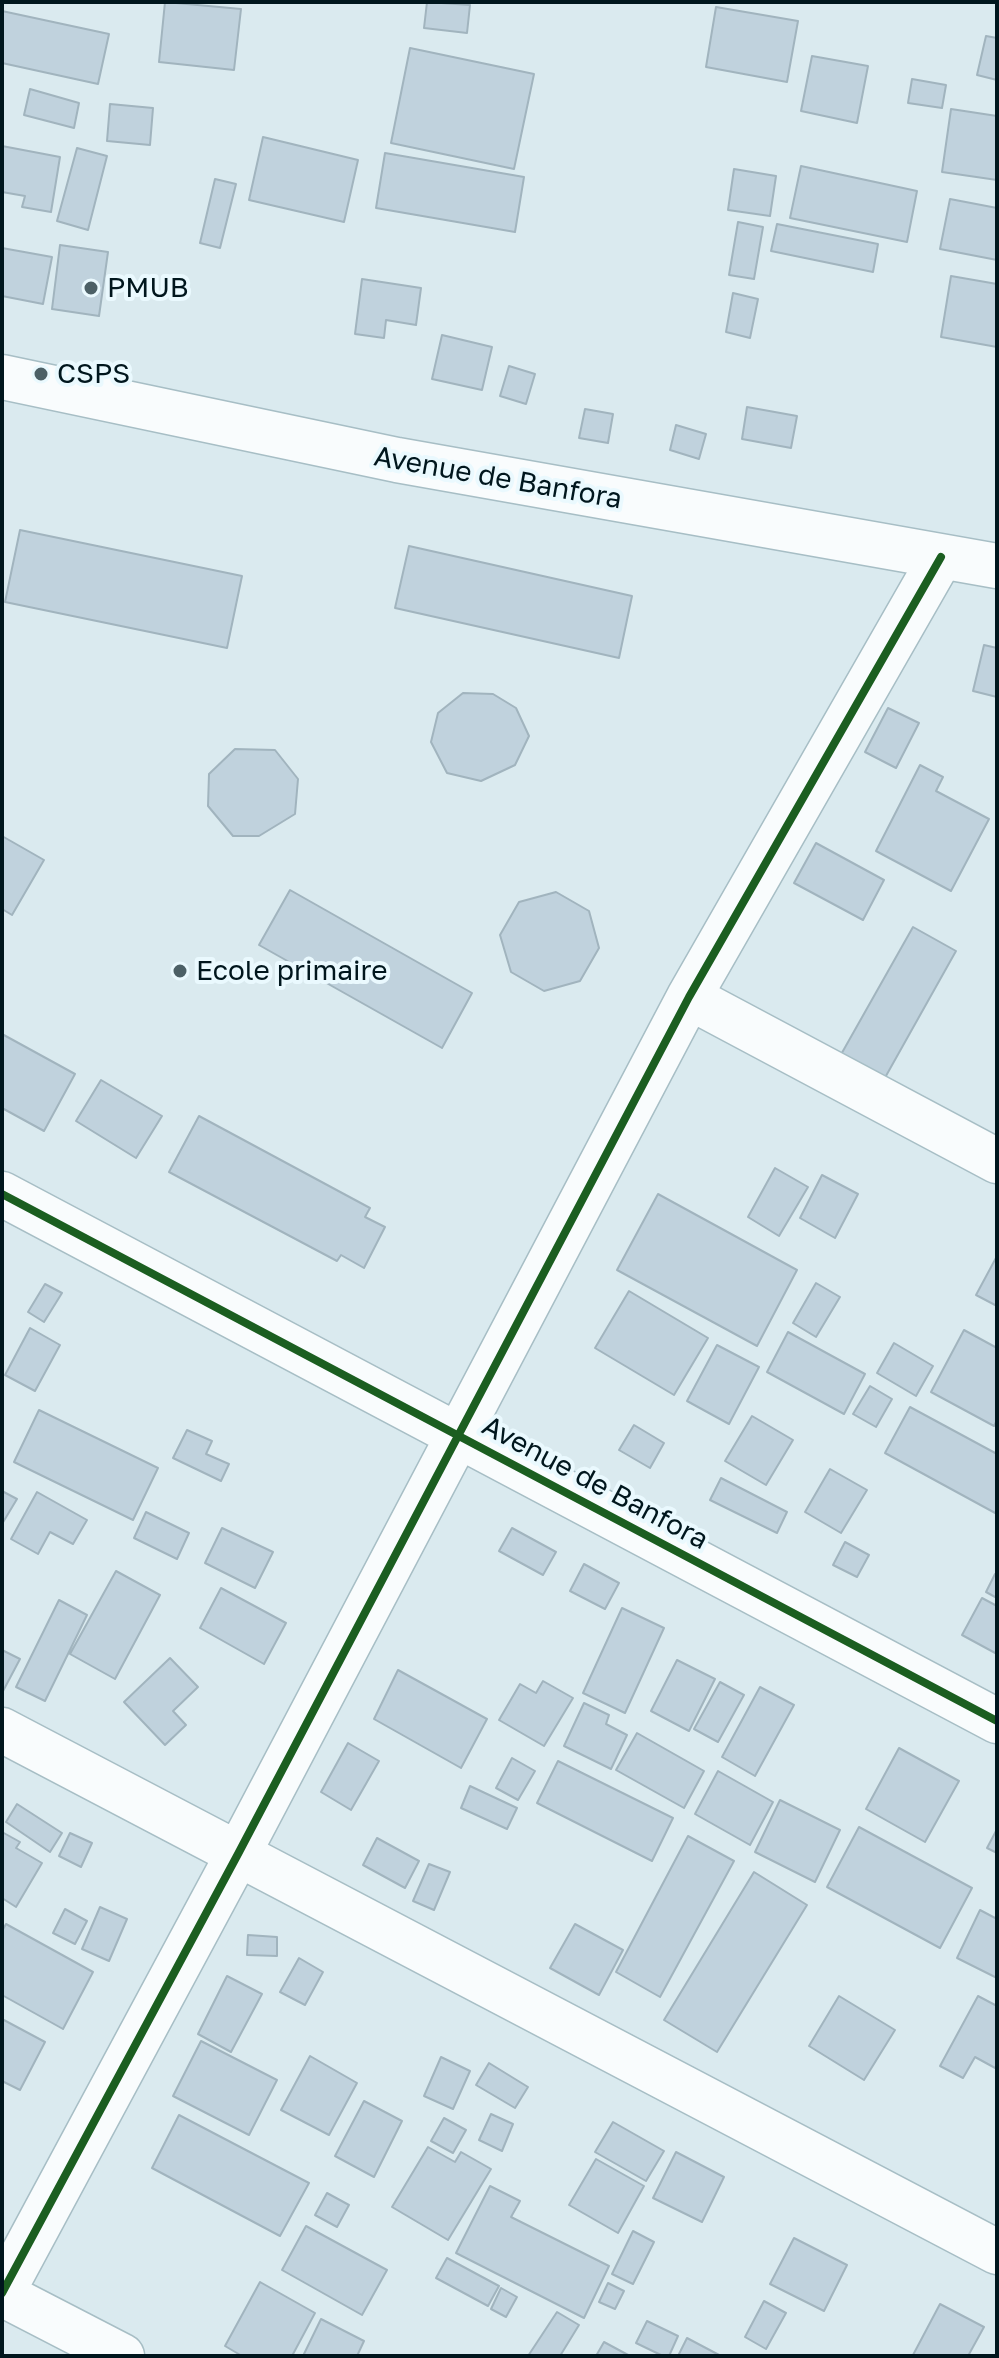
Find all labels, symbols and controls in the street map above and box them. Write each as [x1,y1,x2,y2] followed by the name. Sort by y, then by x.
[107,271,189,305] place label: PMUB
[82,279,100,297] marker: PMUB
[57,357,130,391] place label: CSPS
[32,365,50,383] marker: CSPS
[371,440,625,516] street label: Avenue de Banfora
[196,954,387,988] place label: Ecole primaire
[171,962,189,980] marker: Ecole primaire
[476,1409,714,1557] street label: Avenue de Banfora

